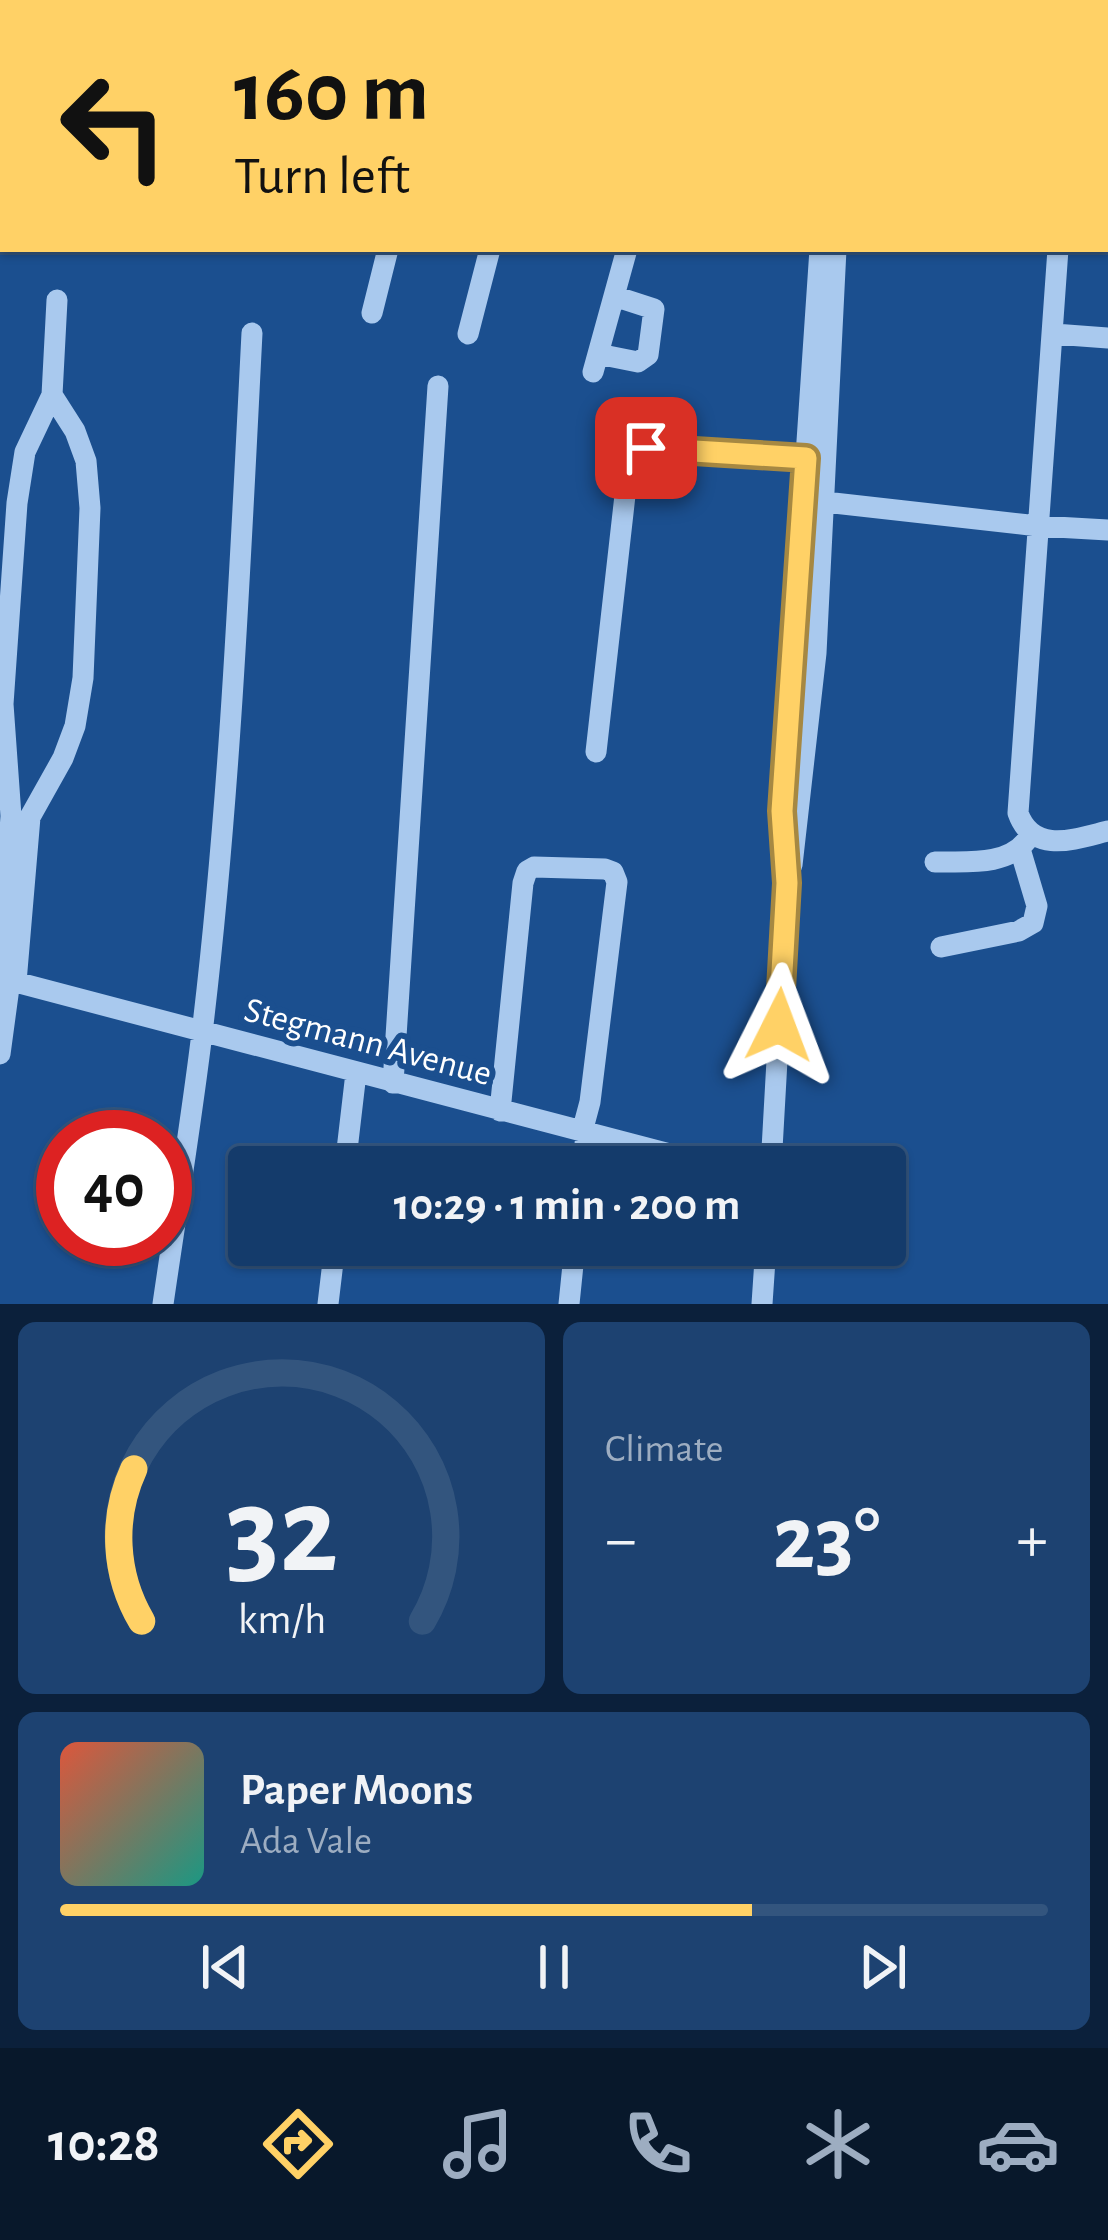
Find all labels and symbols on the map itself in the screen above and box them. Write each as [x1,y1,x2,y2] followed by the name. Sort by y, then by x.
[595,397,697,499] pin
[716,962,842,1088] position arrow
[240,992,496,1092] street label: Stegmann Avenue
[36,1110,192,1266] speed limit sign: 40

